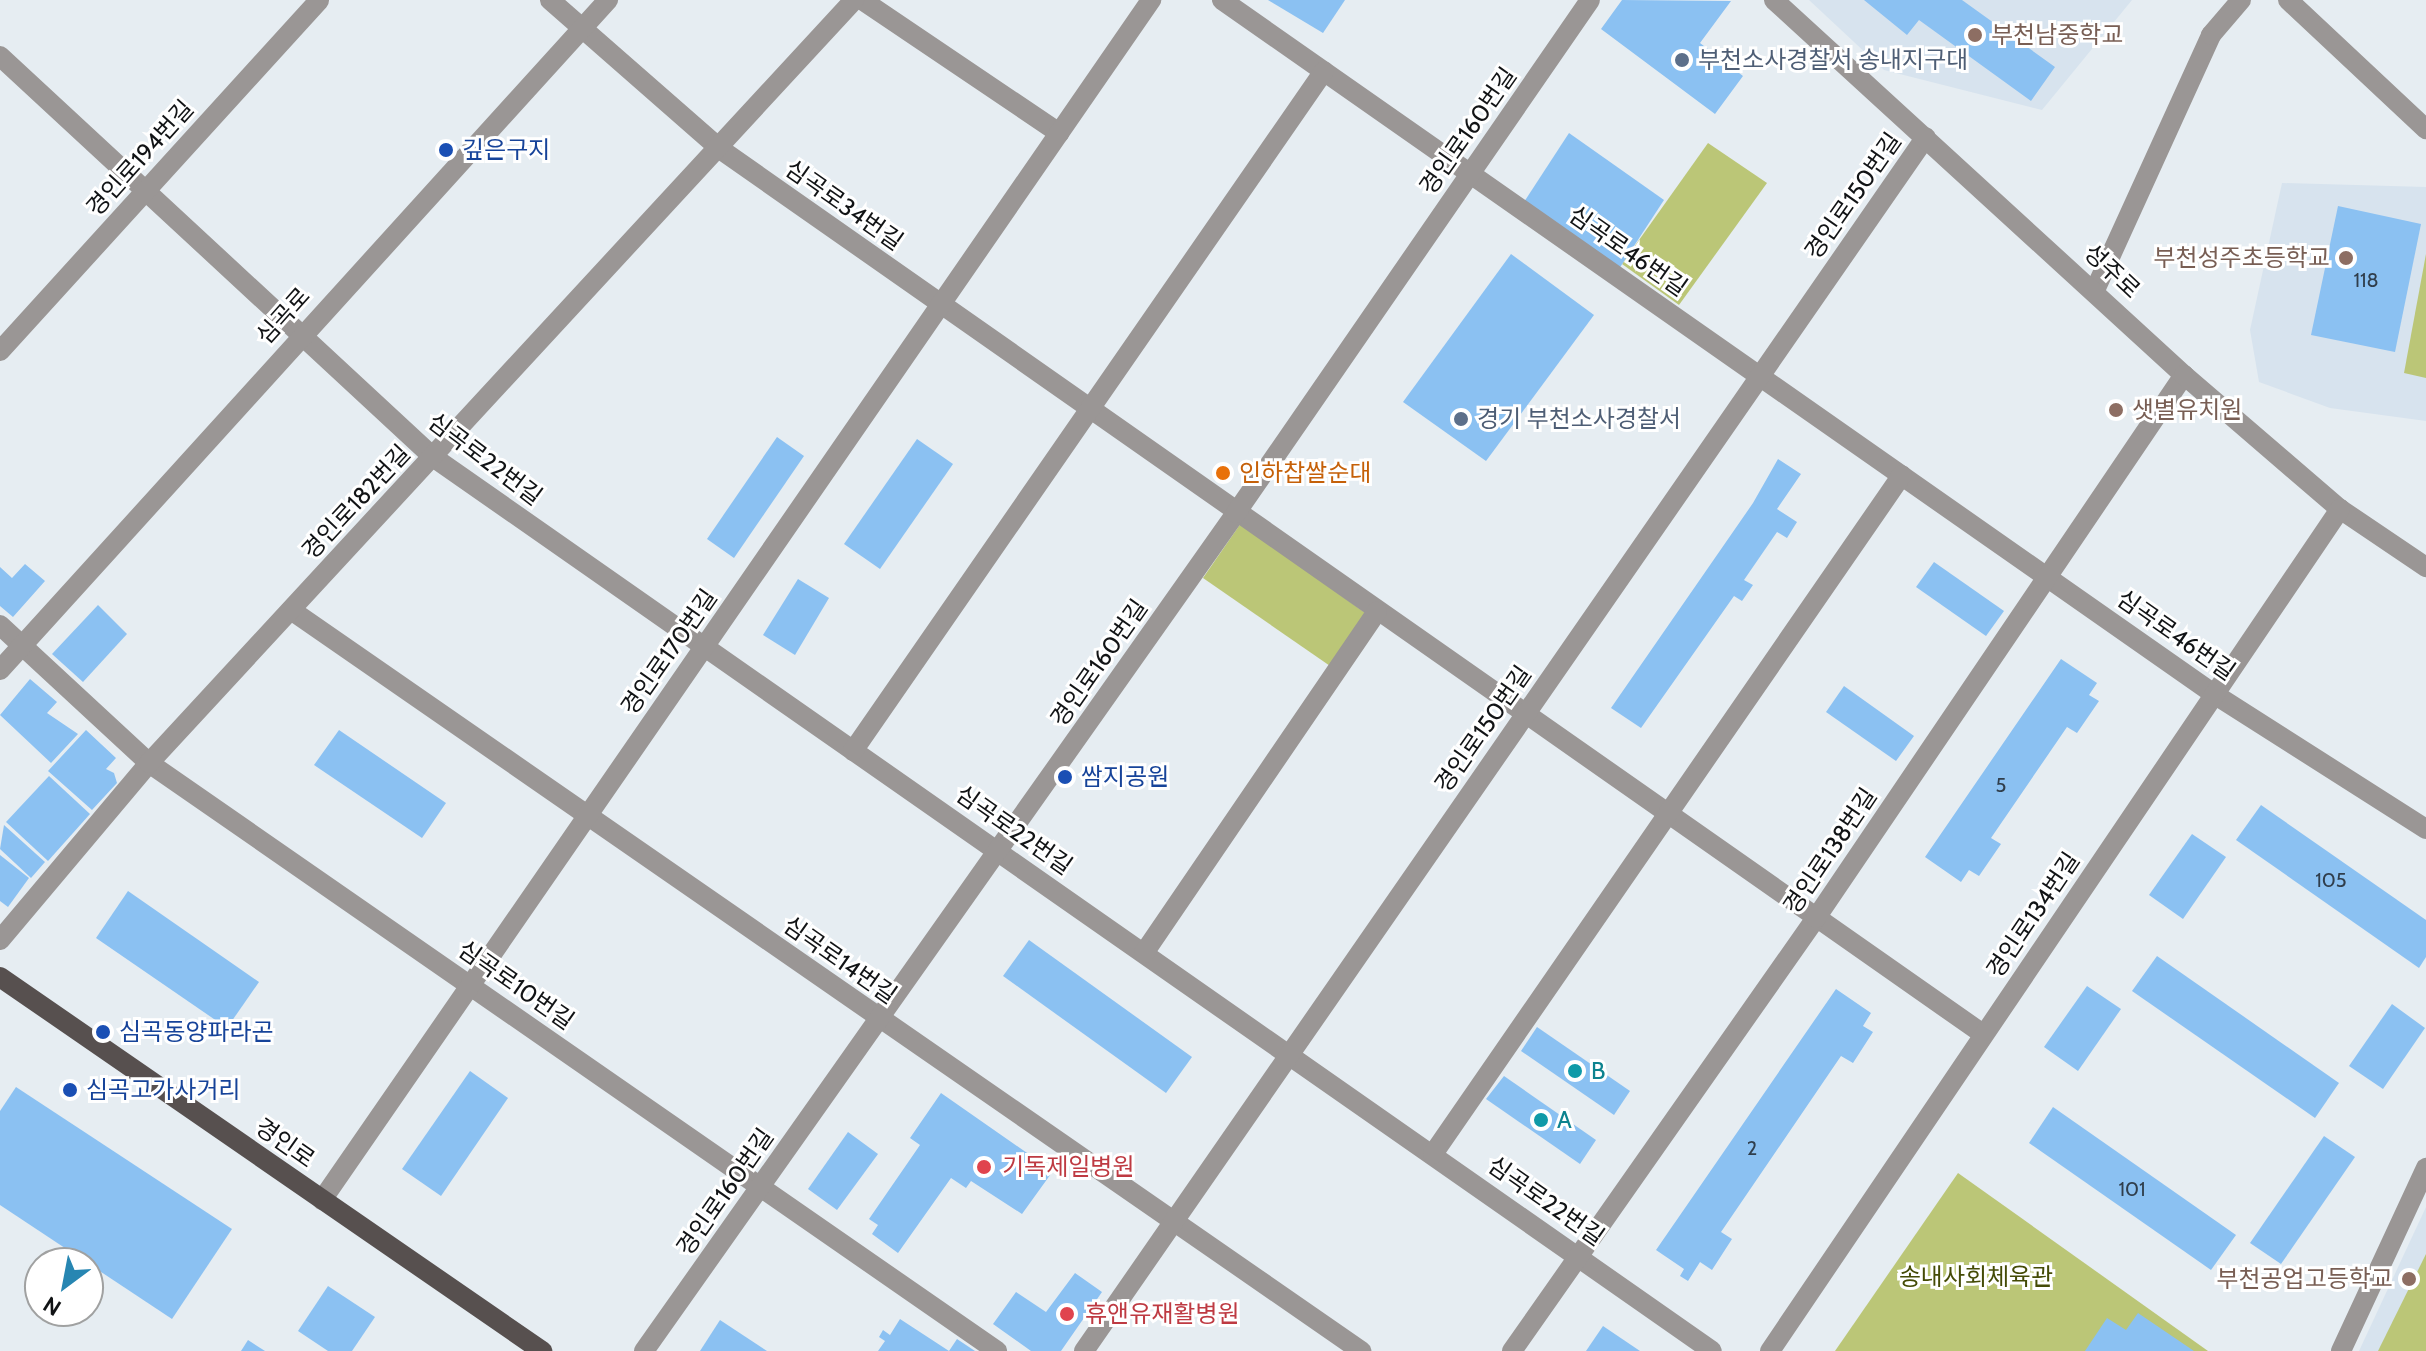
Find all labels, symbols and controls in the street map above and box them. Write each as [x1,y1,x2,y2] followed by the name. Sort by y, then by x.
[1991,21,2123,49] place label: 부천남중학교
[1966,26,1984,44] marker: 부천남중학교
[1698,46,1968,74] place label: 부천소사경찰서 송내지구대
[1673,51,1691,69] marker: 부천소사경찰서 송내지구대
[1414,62,1522,200] street label: 경인로160번길
[81,94,199,222] street label: 경인로194번길
[1799,127,1907,265] street label: 경인로150번길
[462,136,550,164] place label: 깊은구지
[437,141,455,159] marker: 깊은구지
[780,154,908,256] street label: 심곡로34번길
[1563,200,1693,302] street label: 심곡로46번길
[2078,238,2146,304] street label: 성주로
[2153,244,2330,272] place label: 부천성주초등학교
[2337,249,2355,267] marker: 부천성주초등학교
[2353,268,2379,292] house number: 118
[250,282,316,350] street label: 심곡로
[2132,396,2242,424] place label: 샛별유치원
[2107,401,2125,419] marker: 샛별유치원
[1477,405,1681,433] place label: 경기 부천소사경찰서
[422,407,548,511] street label: 심곡로22번길
[1452,410,1470,428] marker: 경기 부천소사경찰서
[296,439,416,565] street label: 경인로182번길
[1239,459,1371,487] place label: 인하찹쌀순대
[1214,464,1232,482] marker: 인하찹쌀순대
[615,584,723,720] street label: 경인로170번길
[2111,584,2241,686] street label: 심곡로46번길
[1045,594,1153,732] street label: 경인로160번길
[1429,660,1537,798] street label: 경인로150번길
[1081,763,1169,791] place label: 쌈지공원
[1056,768,1074,786] marker: 쌈지공원
[1996,773,2006,797] house number: 5
[950,779,1078,881] street label: 심곡로22번길
[1777,783,1883,919] street label: 경인로138번길
[1980,847,2086,983] street label: 경인로134번길
[2315,868,2347,892] house number: 105
[778,910,902,1010] street label: 심곡로14번길
[452,934,580,1036] street label: 심곡로10번길
[119,1018,274,1046] place label: 심곡동양파라곤
[94,1023,112,1041] marker: 심곡동양파라곤
[1591,1057,1605,1085] place label: B
[1566,1062,1584,1080] marker: B
[86,1076,241,1104] place label: 심곡고가사거리
[61,1081,79,1099] marker: 심곡고가사거리
[1557,1106,1572,1134] place label: A
[1532,1111,1550,1129] marker: A
[250,1112,320,1174] street label: 경인로
[671,1123,779,1261] street label: 경인로160번길
[1747,1136,1757,1160] house number: 2
[1482,1150,1610,1252] street label: 심곡로22번길
[1002,1153,1134,1181] place label: 기독제일병원
[973,1156,995,1178] marker: 기독제일병원
[2119,1177,2145,1201] house number: 101
[24,1247,104,1327] north arrow
[1899,1263,2053,1291] park label: 송내사회체육관
[2216,1265,2393,1293] place label: 부천공업고등학교
[2400,1270,2418,1288] marker: 부천공업고등학교
[38,1291,66,1322] text: N
[1085,1300,1240,1328] place label: 휴앤유재활병원
[1056,1303,1078,1325] marker: 휴앤유재활병원

